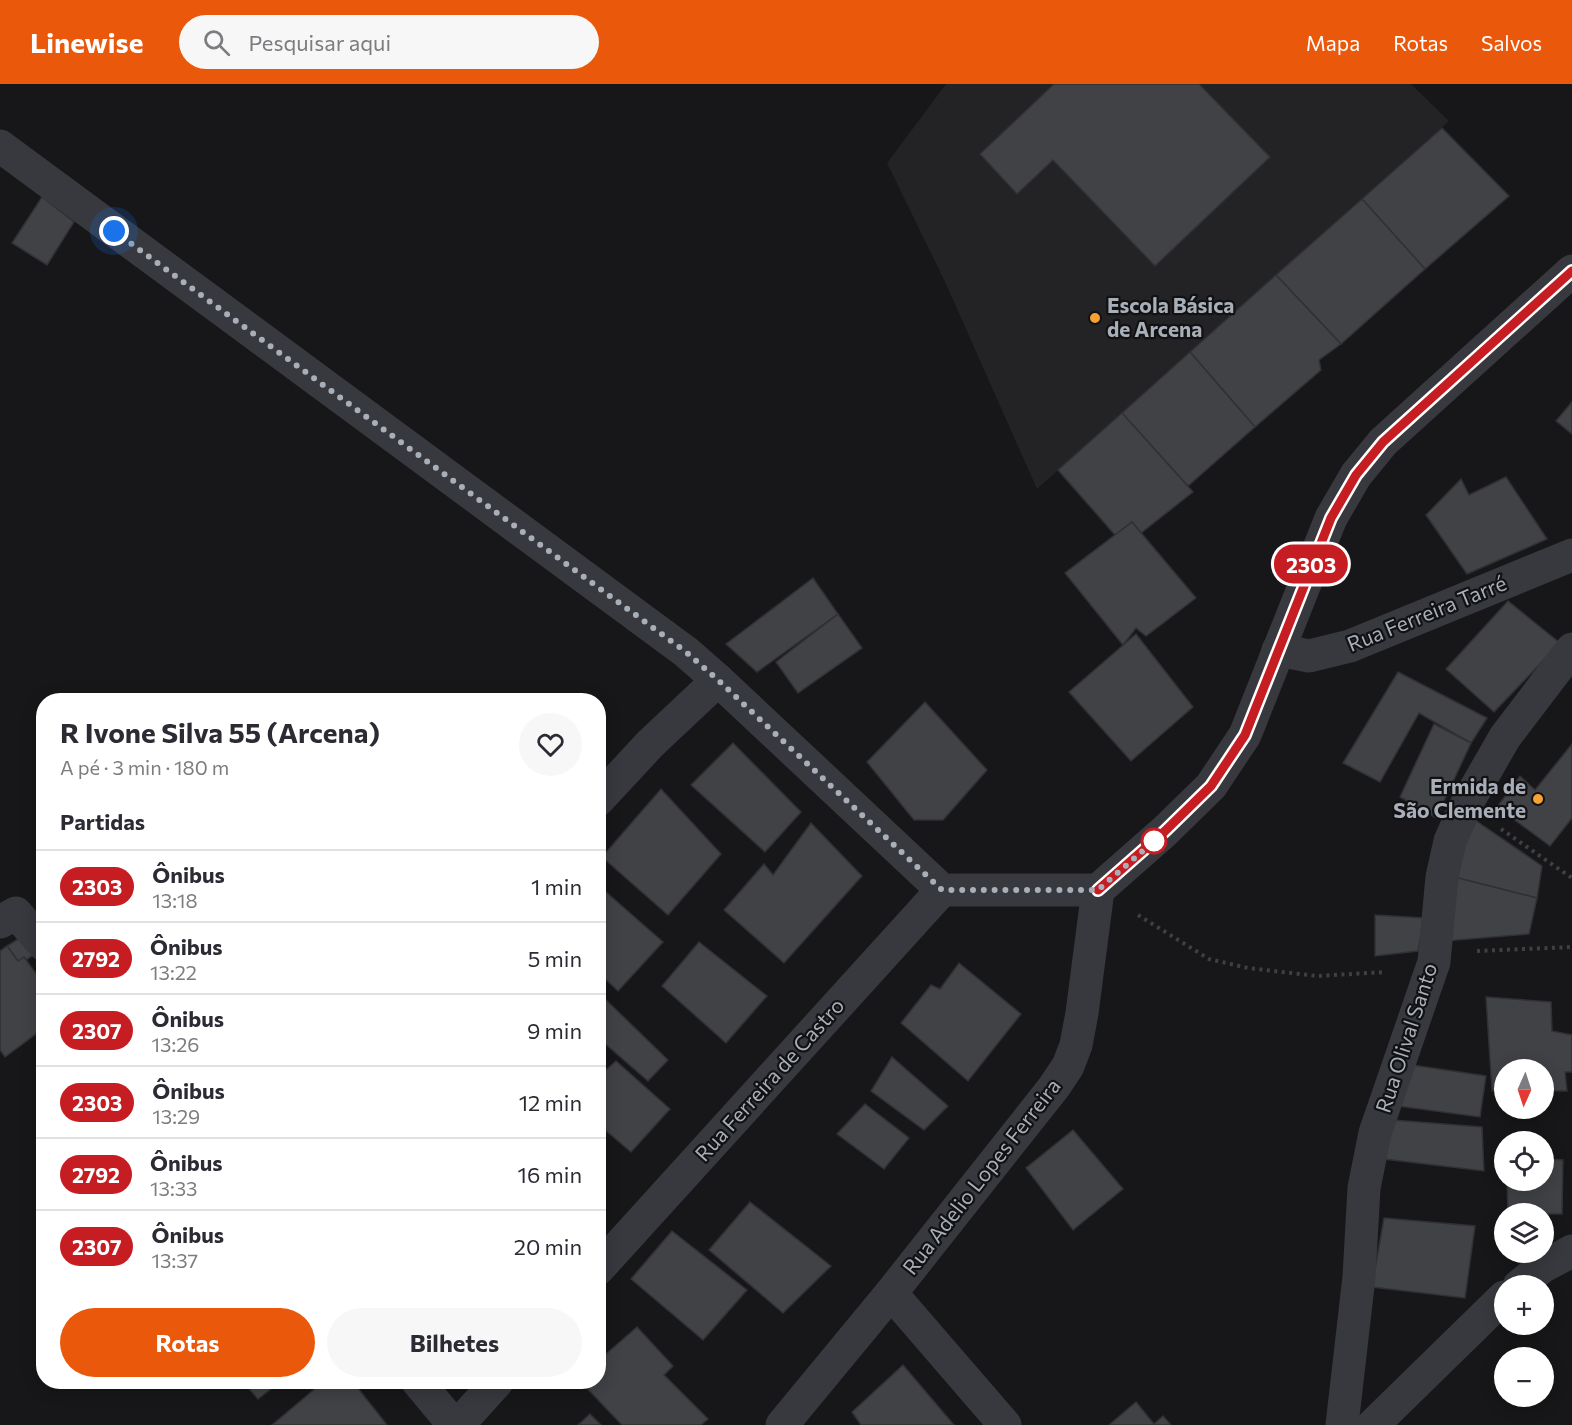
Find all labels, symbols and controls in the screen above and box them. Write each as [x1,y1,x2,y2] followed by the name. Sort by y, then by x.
[179,15,599,69] search box
[30,25,143,59] text: Linewise
[200,26,233,59] icon: search
[248,29,391,56] text: Pesquisar aqui
[1306,30,1360,55] text: Mapa
[1393,30,1448,55] text: Rotas
[1481,30,1542,55] text: Salvos
[99,216,129,246] your location
[1107,292,1234,341] place label: Escola Básica de Arcena
[1088,311,1102,325] marker: Escola Básica de Arcena
[1269,544,1353,584] line badge: 2303
[1286,552,1336,577] text: 2303
[1343,569,1510,656] street label: Rua Ferreira Tarré
[519,713,582,776] button: heart
[60,715,380,749] text: R Ivone Silva 55 (Arcena)
[60,755,229,779] text: A pé · 3 min · 180 m
[1393,773,1526,822] place label: Ermida de São Clemente
[1531,792,1545,806] marker: Ermida de São Clemente
[60,808,145,835] text: Partidas
[1141,828,1167,854] unlabelled marker
[152,861,225,888] text: Ônibus
[531,873,582,900] text: 1 min
[72,874,122,899] text: 2303
[152,888,198,912] text: 13:18
[150,933,223,960] text: Ônibus
[528,945,582,972] text: 5 min
[72,946,120,971] text: 2792
[150,960,197,984] text: 13:22
[1370,960,1442,1115] street label: Rua Olival Santo
[689,992,849,1166] street label: Rua Ferreira de Castro
[151,1005,224,1032] text: Ônibus
[527,1017,582,1044] text: 9 min
[72,1018,121,1043] text: 2307
[151,1032,199,1056] text: 13:26
[1494,1059,1554,1119] north arrow
[1494,1059,1554,1407] map controls
[897,1073,1065,1279] street label: Rua Adelio Lopes Ferreira
[152,1077,225,1104] text: Ônibus
[519,1089,582,1116] text: 12 min
[72,1090,122,1115] text: 2303
[152,1104,200,1128] text: 13:29
[1494,1131,1554,1191] button: locate
[150,1149,223,1176] text: Ônibus
[518,1161,582,1188] text: 16 min
[72,1162,120,1187] text: 2792
[150,1176,197,1200] text: 13:33
[1494,1203,1554,1263] button: layers
[151,1221,224,1248] text: Ônibus
[514,1233,582,1260] text: 20 min
[72,1234,121,1259] text: 2307
[151,1248,198,1272] text: 13:37
[1494,1275,1554,1335] button: +
[60,1308,315,1377] button: Rotas
[327,1308,582,1377] button: Bilhetes
[1494,1347,1554,1407] button: −

